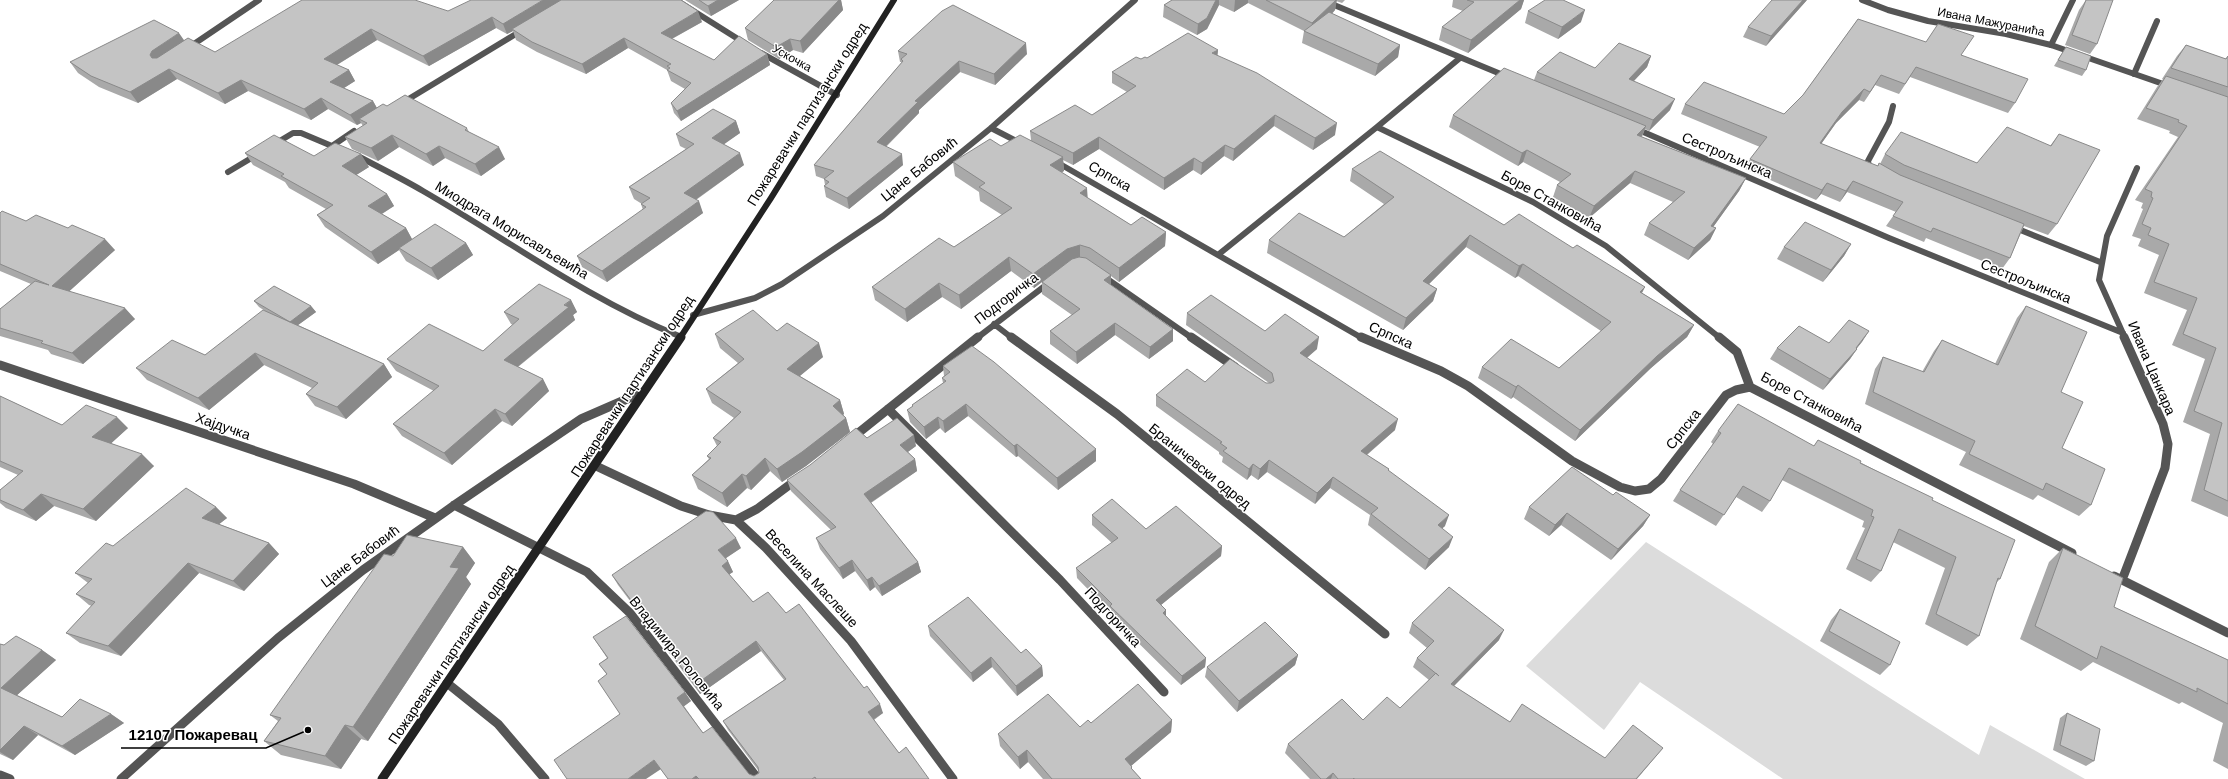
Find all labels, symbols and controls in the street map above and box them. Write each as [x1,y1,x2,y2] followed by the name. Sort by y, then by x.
[1936,5,2046,39] street label: Ивана Мажуранића
[744,19,870,209] street label: Пожаревачки партизански одред
[770,41,815,75] street label: Ускочка
[1680,129,1775,181] street label: Сестрољинска
[878,133,960,205] street label: Цане Бабовић
[1086,157,1134,195] street label: Српска
[1499,167,1606,236] street label: Боре Станковића
[432,178,592,282] street label: Миодрага Морисављевића
[1978,256,2074,307] street label: Сестрољинска
[971,269,1041,327] street label: Подгоричка
[567,292,697,480] street label: Пожаревачки партизански одред
[1366,318,1416,352] street label: Српска
[2125,319,2179,418] street label: Ивана Цанкара
[1758,368,1866,436] street label: Боре Станковића
[1662,406,1704,452] street label: Српска
[193,409,253,443] street label: Хајдучка
[1146,420,1254,512] street label: Браничевски одред
[318,521,402,591] street label: Цане Бабовић
[762,526,862,631] street label: Веселина Маслеше
[385,561,517,747] street label: Пожаревачки партизански одред
[1081,584,1145,650] street label: Подгоричка
[626,593,728,713] street label: Владимира Роловића
[121,721,266,748] callout: 12107 Пожаревац
[129,726,258,743] text: 12107 Пожаревац

